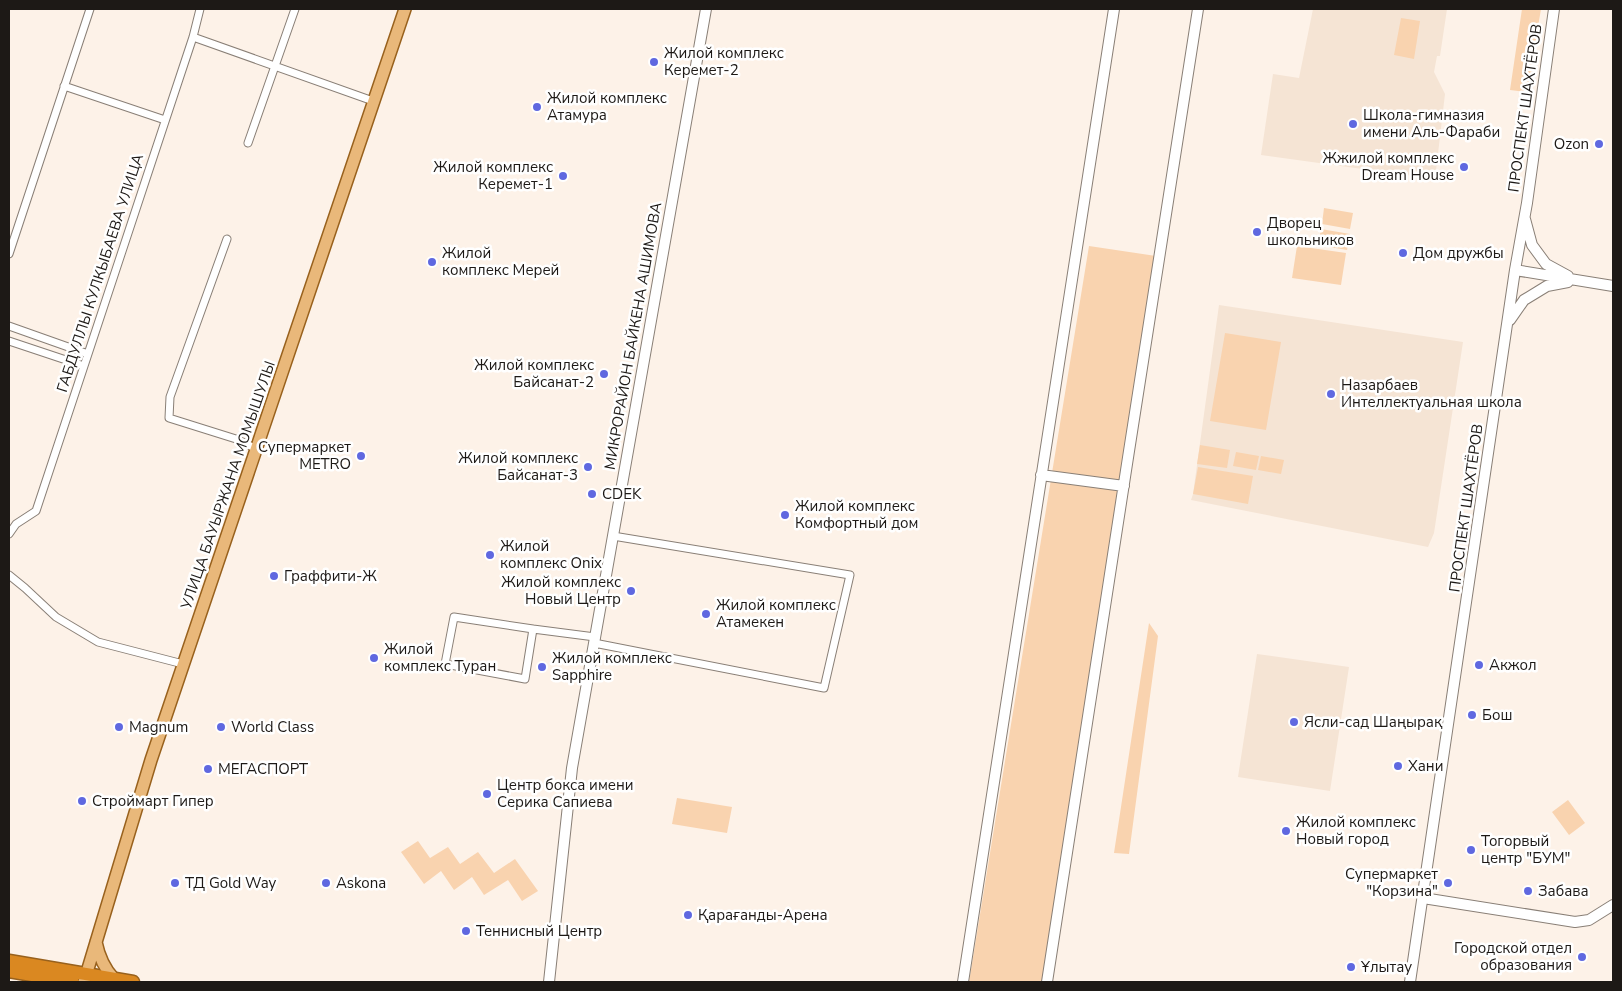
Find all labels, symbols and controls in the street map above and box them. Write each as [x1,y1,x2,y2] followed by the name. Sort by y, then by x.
[1503,22,1547,194] street label: ПРОСПЕКТ ШАХТЁРОВ
[664,43,784,80] place label: Жилой комплекс Керемет-2
[648,56,660,68] marker: Жилой комплекс Керемет-2
[547,88,667,125] place label: Жилой комплекс Атамура
[531,101,543,113] marker: Жилой комплекс Атамура
[1363,105,1500,142] place label: Школа-гимназия имени Аль-Фараби
[1347,118,1359,130] marker: Школа-гимназия имени Аль-Фараби
[1554,134,1589,154] place label: Ozon
[1593,138,1605,150] marker: Ozon
[1322,148,1454,185] place label: Жжилой комплекс Dream House
[52,151,148,395] street label: ГАБДУЛЛЫ КУЛКЫБАЕВА УЛИЦА
[433,157,553,194] place label: Жилой комплекс Керемет-1
[1458,161,1470,173] marker: Жжилой комплекс Dream House
[557,170,569,182] marker: Жилой комплекс Керемет-1
[600,201,666,471] street label: МИКРОРАЙОН БАЙКЕНА АШИМОВА
[1267,213,1354,250] place label: Дворец школьников
[1251,226,1263,238] marker: Дворец школьников
[442,243,559,280] place label: Жилой комплекс Мерей
[1413,243,1504,263] place label: Дом дружбы
[1397,247,1409,259] marker: Дом дружбы
[426,256,438,268] marker: Жилой комплекс Мерей
[474,355,594,392] place label: Жилой комплекс Байсанат-2
[176,358,280,613] street label: УЛИЦА БАУЫРЖАНА МОМЫШУЛЫ
[598,368,610,380] marker: Жилой комплекс Байсанат-2
[1341,375,1522,412] place label: Назарбаев Интеллектуальная школа
[1325,388,1337,400] marker: Назарбаев Интеллектуальная школа
[1444,422,1488,594] street label: ПРОСПЕКТ ШАХТЁРОВ
[258,437,351,474] place label: Супермаркет METRO
[458,448,578,485] place label: Жилой комплекс Байсанат-3
[355,450,367,462] marker: Супермаркет METRO
[582,461,594,473] marker: Жилой комплекс Байсанат-3
[602,484,642,504] place label: CDEK
[586,488,598,500] marker: CDEK
[795,496,919,533] place label: Жилой комплекс Комфортный дом
[779,509,791,521] marker: Жилой комплекс Комфортный дом
[500,536,602,573] place label: Жилой комплекс Onix
[484,549,496,561] marker: Жилой комплекс Onix
[284,566,377,586] place label: Граффити-Ж
[268,570,280,582] marker: Граффити-Ж
[501,572,621,609] place label: Жилой комплекс Новый Центр
[625,585,637,597] marker: Жилой комплекс Новый Центр
[716,595,836,632] place label: Жилой комплекс Атамекен
[700,608,712,620] marker: Жилой комплекс Атамекен
[384,639,496,676] place label: Жилой комплекс Туран
[552,648,672,685] place label: Жилой комплекс Sapphire
[368,652,380,664] marker: Жилой комплекс Туран
[1489,655,1537,675] place label: Акжол
[1473,659,1485,671] marker: Акжол
[536,661,548,673] marker: Жилой комплекс Sapphire
[1482,705,1512,725] place label: Бош
[1466,709,1478,721] marker: Бош
[1304,712,1443,732] place label: Ясли-сад Шаңырақ
[1288,716,1300,728] marker: Ясли-сад Шаңырақ
[129,717,188,737] place label: Magnum
[231,717,314,737] place label: World Class
[113,721,125,733] marker: Magnum
[215,721,227,733] marker: World Class
[1408,756,1443,776] place label: Хани
[218,759,308,779] place label: МЕГАСПОРТ
[1392,760,1404,772] marker: Хани
[202,763,214,775] marker: МЕГАСПОРТ
[497,775,633,812] place label: Центр бокса имени Серика Сапиева
[481,788,493,800] marker: Центр бокса имени Серика Сапиева
[92,791,214,811] place label: Строймарт Гипер
[76,795,88,807] marker: Строймарт Гипер
[1296,812,1416,849] place label: Жилой комплекс Новый город
[1280,825,1292,837] marker: Жилой комплекс Новый город
[1481,831,1570,868] place label: Тогорвый центр "БУМ"
[1465,844,1477,856] marker: Тогорвый центр "БУМ"
[1345,864,1438,901] place label: Супермаркет "Корзина"
[185,873,277,893] place label: ТД Gold Way
[336,873,386,893] place label: Askona
[169,877,181,889] marker: ТД Gold Way
[320,877,332,889] marker: Askona
[1442,877,1454,889] marker: Супермаркет "Корзина"
[1538,881,1589,901] place label: Забава
[1522,885,1534,897] marker: Забава
[698,905,828,925] place label: Қарағанды-Арена
[682,909,694,921] marker: Қарағанды-Арена
[476,921,602,941] place label: Теннисный Центр
[460,925,472,937] marker: Теннисный Центр
[1454,938,1572,975] place label: Городской отдел образования
[1576,951,1588,963] marker: Городской отдел образования
[1360,957,1412,977] place label: Ұлытау
[1345,961,1357,973] marker: Ұлытау

